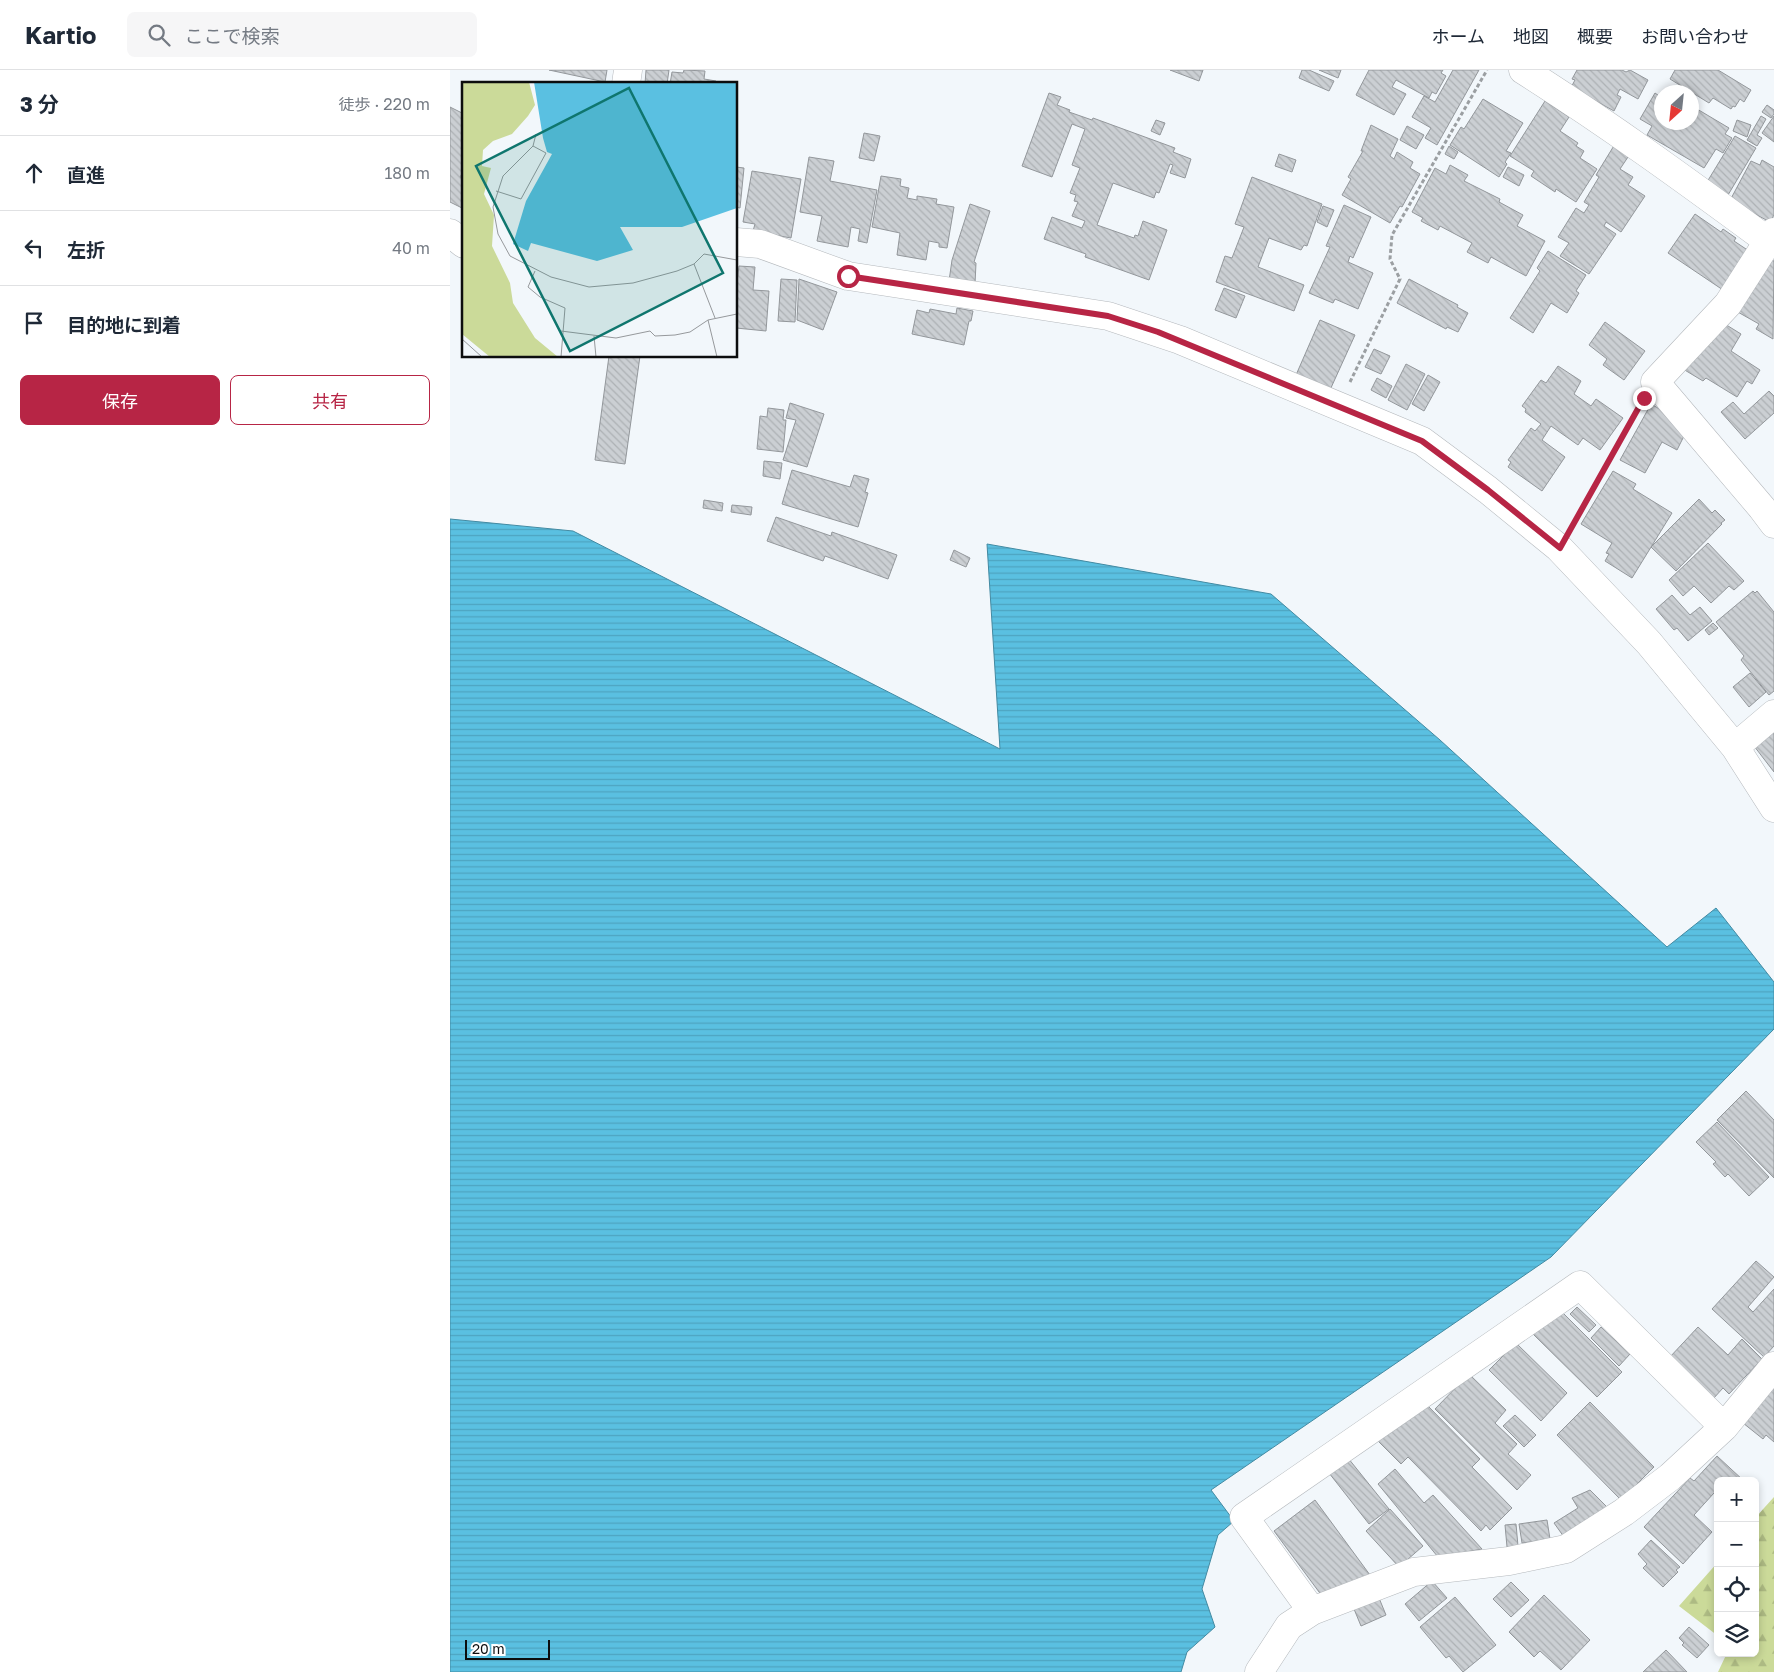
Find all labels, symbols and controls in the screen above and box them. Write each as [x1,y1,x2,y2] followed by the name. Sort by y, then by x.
[127,12,477,57] search box
[25,20,97,49] text: Kartio
[145,21,173,49] icon: search
[185,24,280,47] text: ここで検索
[1432,25,1485,47] text: ホーム
[1513,25,1549,47] text: 地図
[1577,25,1613,47] text: 概要
[1641,25,1749,47] text: お問い合わせ
[462,82,738,358] inset map
[1654,85,1699,130] north arrow
[20,91,59,117] text: 3 分
[339,94,430,114] text: 徒歩 · 220 m
[20,159,48,187] icon: ahead
[67,163,105,186] text: 直進
[384,163,430,183] text: 180 m
[20,234,48,262] icon: left
[67,238,105,261] text: 左折
[392,238,430,258] text: 40 m
[837,265,860,288] route start
[20,309,48,337] icon: arrive
[67,313,181,336] text: 目的地に到着
[20,375,220,425] button: 保存
[230,375,430,425] button: 共有
[1633,387,1656,410] route end
[1714,1477,1759,1657] map controls
[1714,1477,1759,1522] button: +
[1714,1522,1759,1567] button: −
[1714,1567,1759,1612] button: locate
[1714,1612,1759,1657] button: layers
[465,1637,550,1660] scale bar
[472,1640,505,1657] text: 20 m

